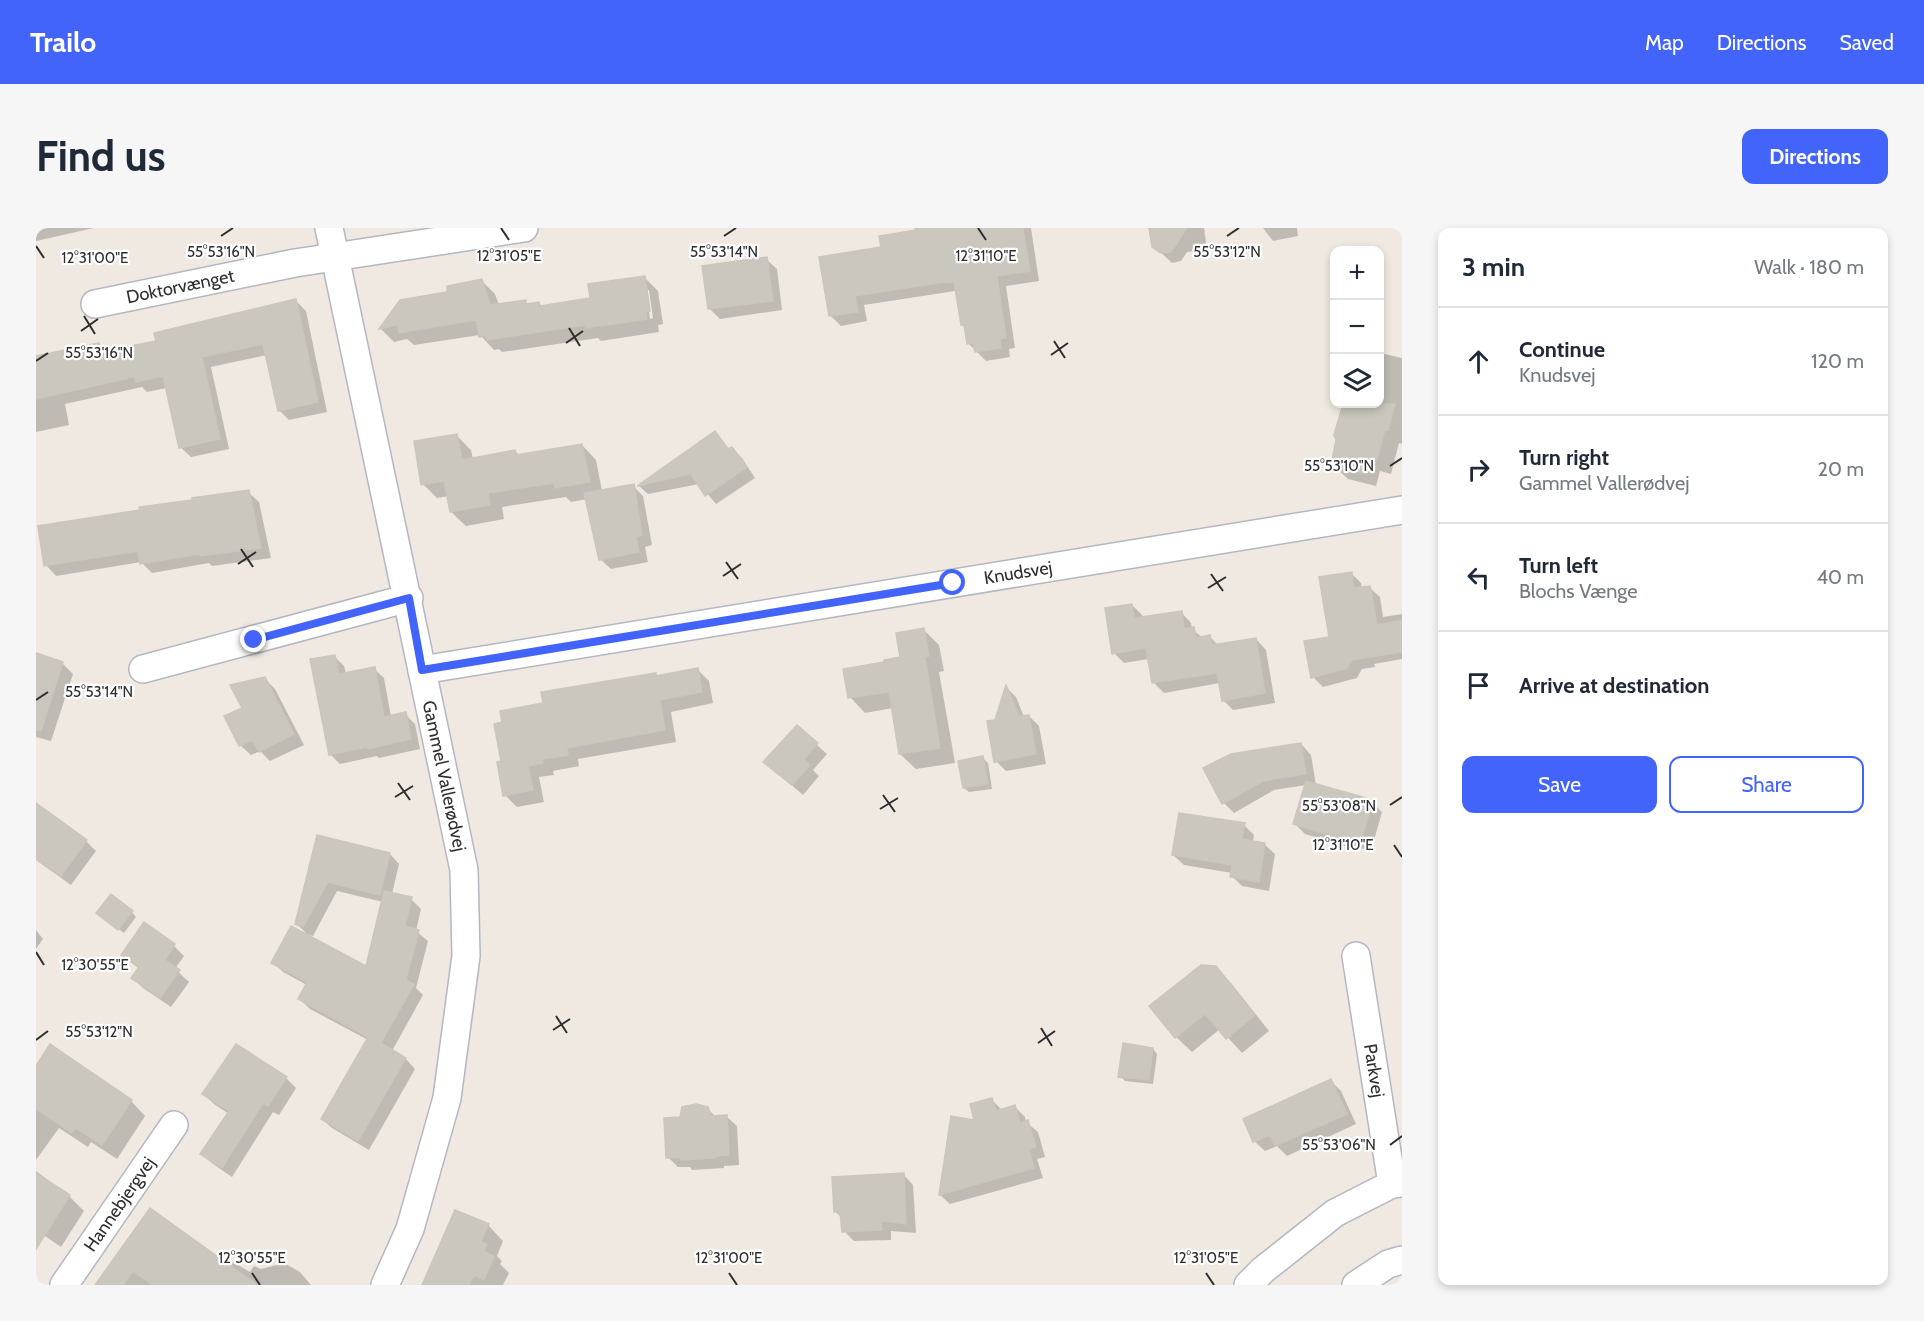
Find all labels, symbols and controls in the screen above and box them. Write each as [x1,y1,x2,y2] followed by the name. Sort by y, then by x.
[30,25,96,59] text: Trailo
[1645,30,1684,55] text: Map
[1717,30,1806,55] text: Directions
[1839,30,1894,55] text: Saved
[1742,129,1888,184] button: Directions
[36,130,165,182] text: Find us
[187,243,255,261] text: 55°53'16"N
[690,243,758,261] text: 55°53'14"N
[1193,243,1261,261] text: 55°53'12"N
[1330,246,1384,408] map controls
[1330,246,1384,300] button: +
[477,247,541,265] text: 12°31'05"E
[955,247,1017,265] text: 12°31'10"E
[62,249,128,267] text: 12°31'00"E
[1462,251,1525,283] text: 3 min
[1754,255,1864,279] text: Walk · 180 m
[124,265,236,308] street label: Doktorvænget
[1330,300,1384,354] button: −
[1519,336,1605,363] text: Continue
[65,344,133,362] text: 55°53'16"N
[1462,345,1495,378] icon: ahead
[1811,349,1864,373] text: 120 m
[1330,354,1384,408] button: layers
[1519,363,1596,387] text: Knudsvej
[1519,444,1609,471] text: Turn right
[1462,453,1495,486] icon: right
[1304,457,1374,475] text: 55°53'10"N
[1818,457,1864,481] text: 20 m
[1519,471,1689,495] text: Gammel Vallerødvej
[1519,552,1598,579] text: Turn left
[982,556,1054,589] street label: Knudsvej
[1462,561,1495,594] icon: left
[1816,565,1864,589] text: 40 m
[939,569,965,595] route start
[1519,579,1638,603] text: Blochs Vænge
[240,626,266,652] route end
[1462,669,1495,702] icon: arrive
[1519,672,1709,699] text: Arrive at destination
[65,683,133,701] text: 55°53'14"N
[418,699,471,853] street label: Gammel Vallerødvej
[1462,756,1657,813] button: Save
[1669,756,1864,813] button: Share
[1302,797,1376,815] text: 55°53'08"N
[1312,836,1374,854] text: 12°31'10"E
[61,956,129,974] text: 12°30'55"E
[65,1023,133,1041] text: 55°53'12"N
[1359,1042,1389,1099] street label: Parkvej
[1302,1136,1376,1154] text: 55°53'06"N
[79,1153,160,1256] street label: Hannebjergvej
[218,1249,286,1267] text: 12°30'55"E
[696,1249,762,1267] text: 12°31'00"E
[1174,1249,1238,1267] text: 12°31'05"E

